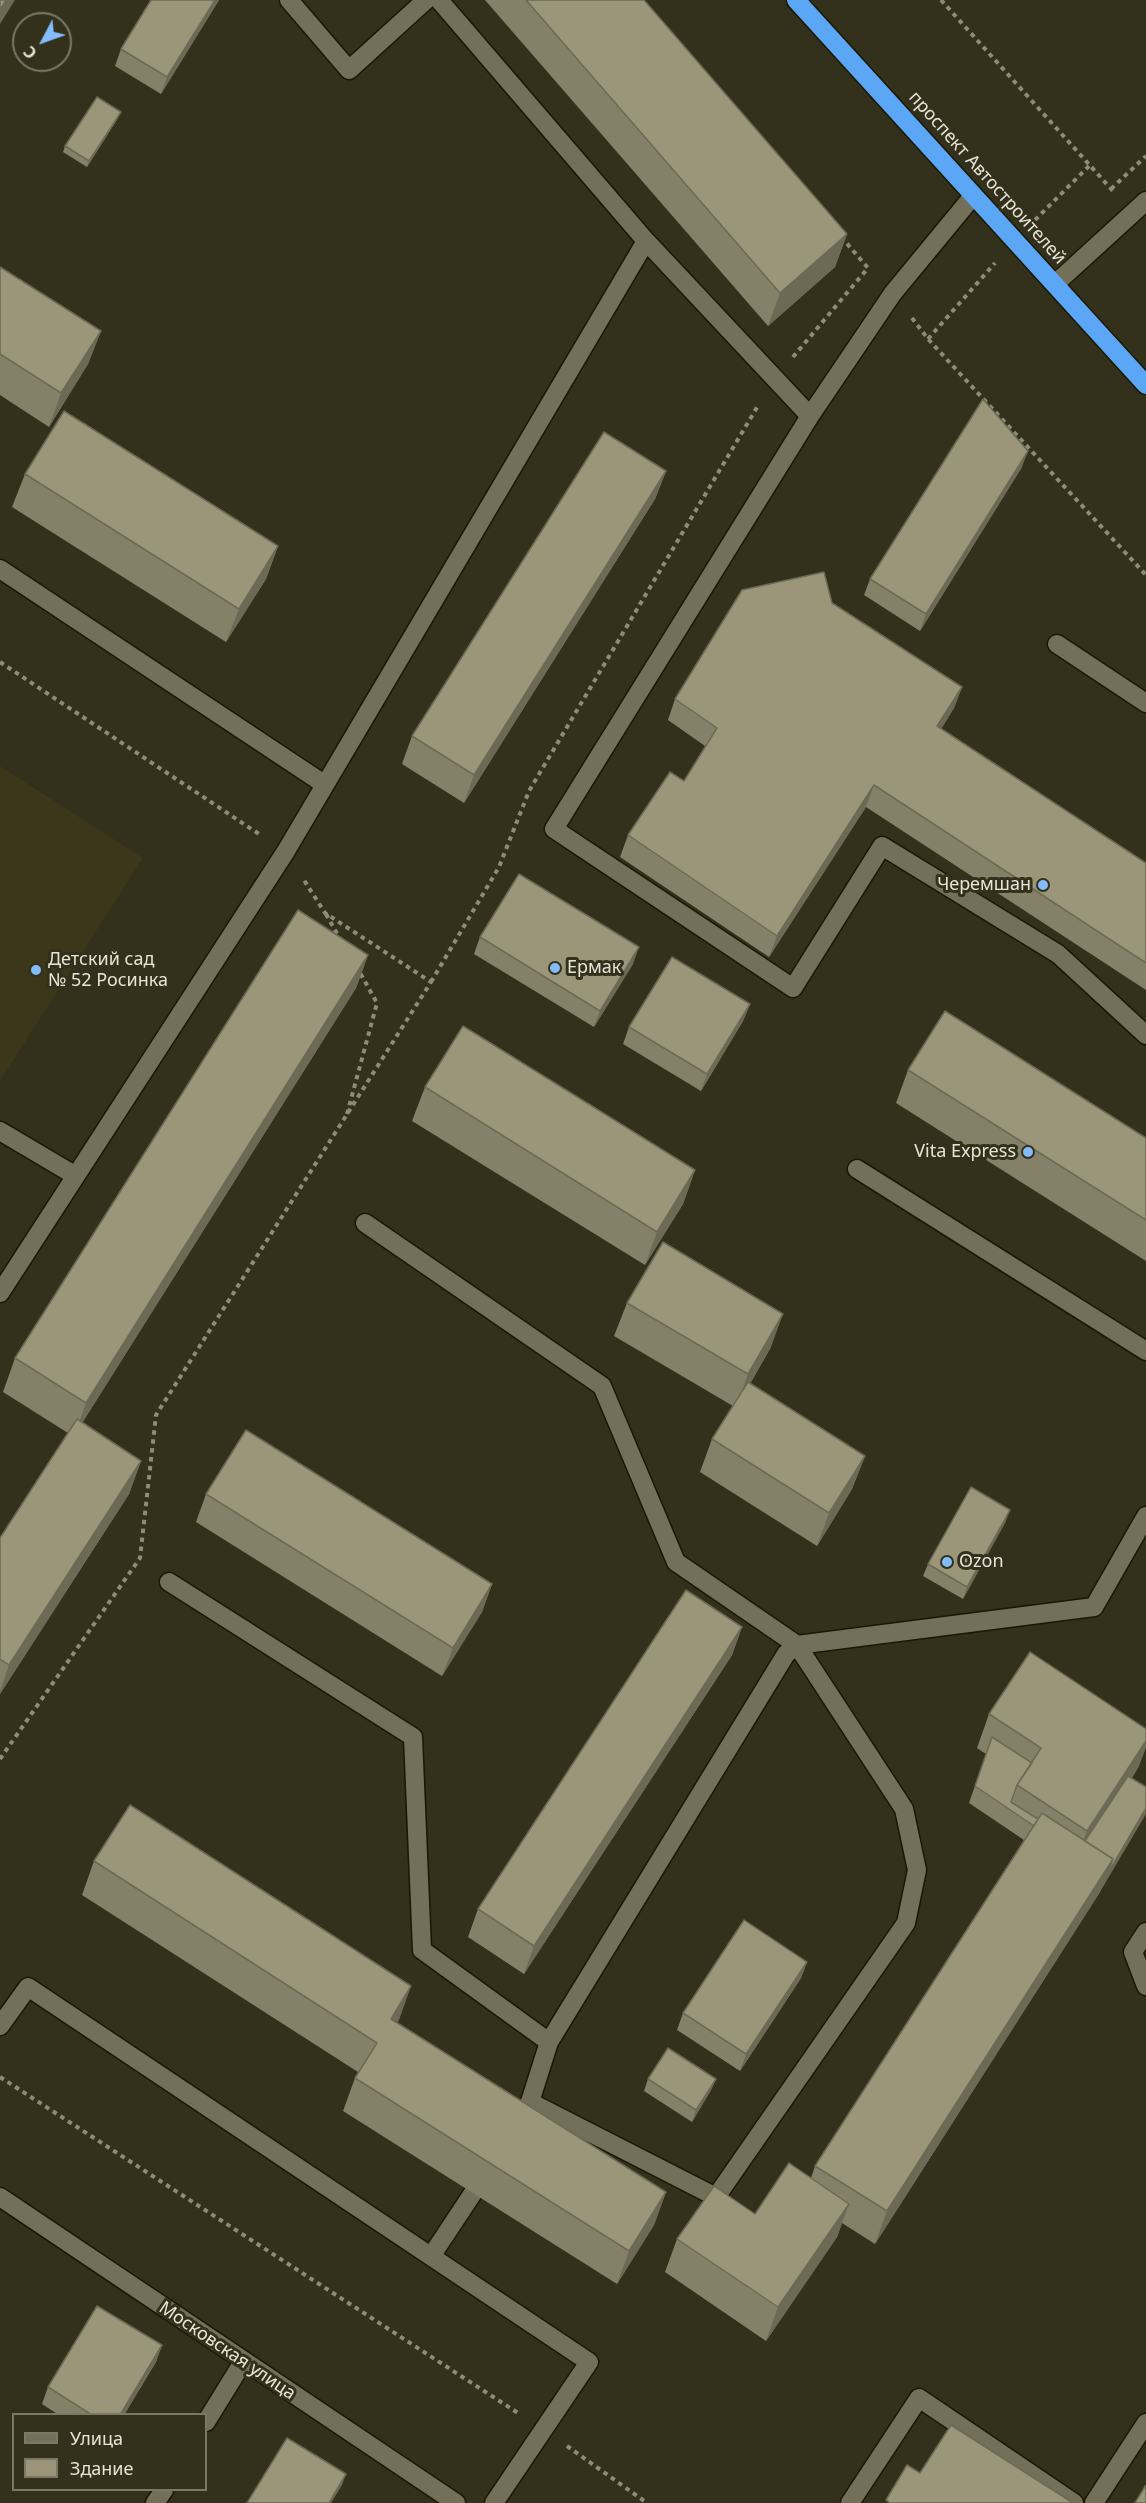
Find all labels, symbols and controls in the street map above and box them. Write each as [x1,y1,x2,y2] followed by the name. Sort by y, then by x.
[12,12,72,72] north arrow
[18,41,42,64] text: С
[904,87,1070,269] street label: проспект Автостроителей
[937,874,1031,896] place label: Черемшан
[1036,878,1050,892] marker: Черемшан
[48,949,168,992] place label: Детский сад № 52 Росинка
[567,957,621,979] place label: Ермак
[548,961,562,975] marker: Ермак
[29,963,43,977] marker: Детский сад № 52 Росинка
[914,1141,1016,1163] place label: Vita Express
[1021,1145,1035,1159] marker: Vita Express
[959,1551,1004,1573] place label: Ozon
[940,1555,954,1569] marker: Ozon
[155,2297,299,2405] street label: Московская улица
[12,2413,207,2491] legend
[70,2426,123,2450] text: Улица
[70,2456,133,2480] text: Здание

